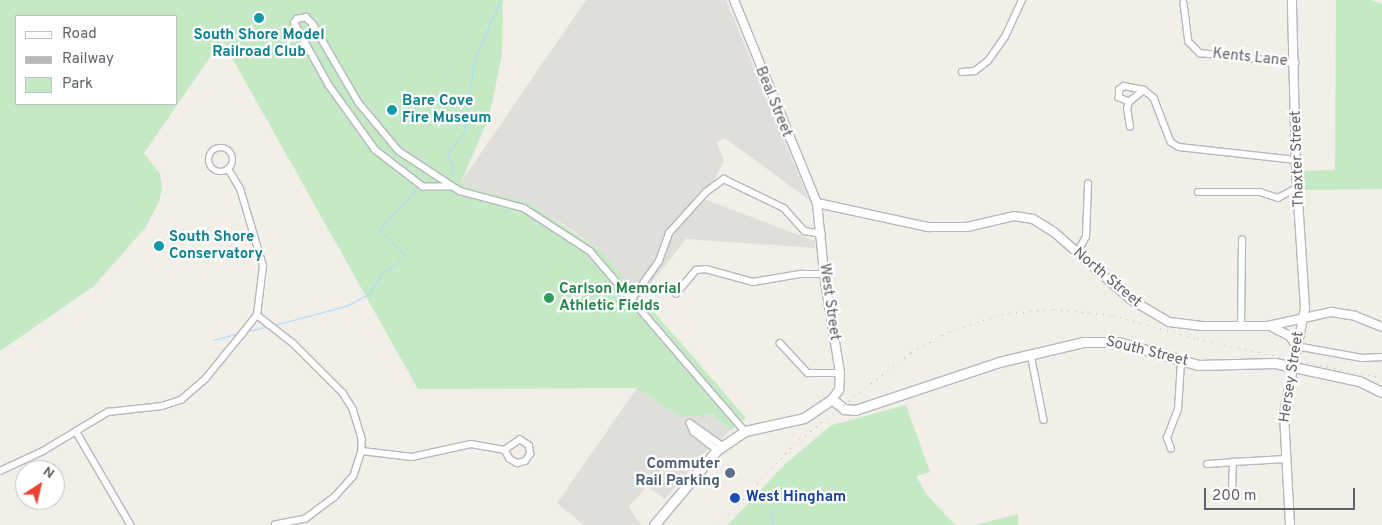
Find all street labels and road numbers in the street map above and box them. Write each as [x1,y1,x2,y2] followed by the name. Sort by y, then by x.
[1212,45,1288,71] street label: Kents Lane
[751,64,795,140] street label: Beal Street
[1287,110,1309,208] street label: Thaxter Street
[1069,244,1145,312] street label: North Street
[815,262,843,342] street label: West Street
[1276,330,1308,424] street label: Hersey Street
[1104,333,1190,371] street label: South Street

